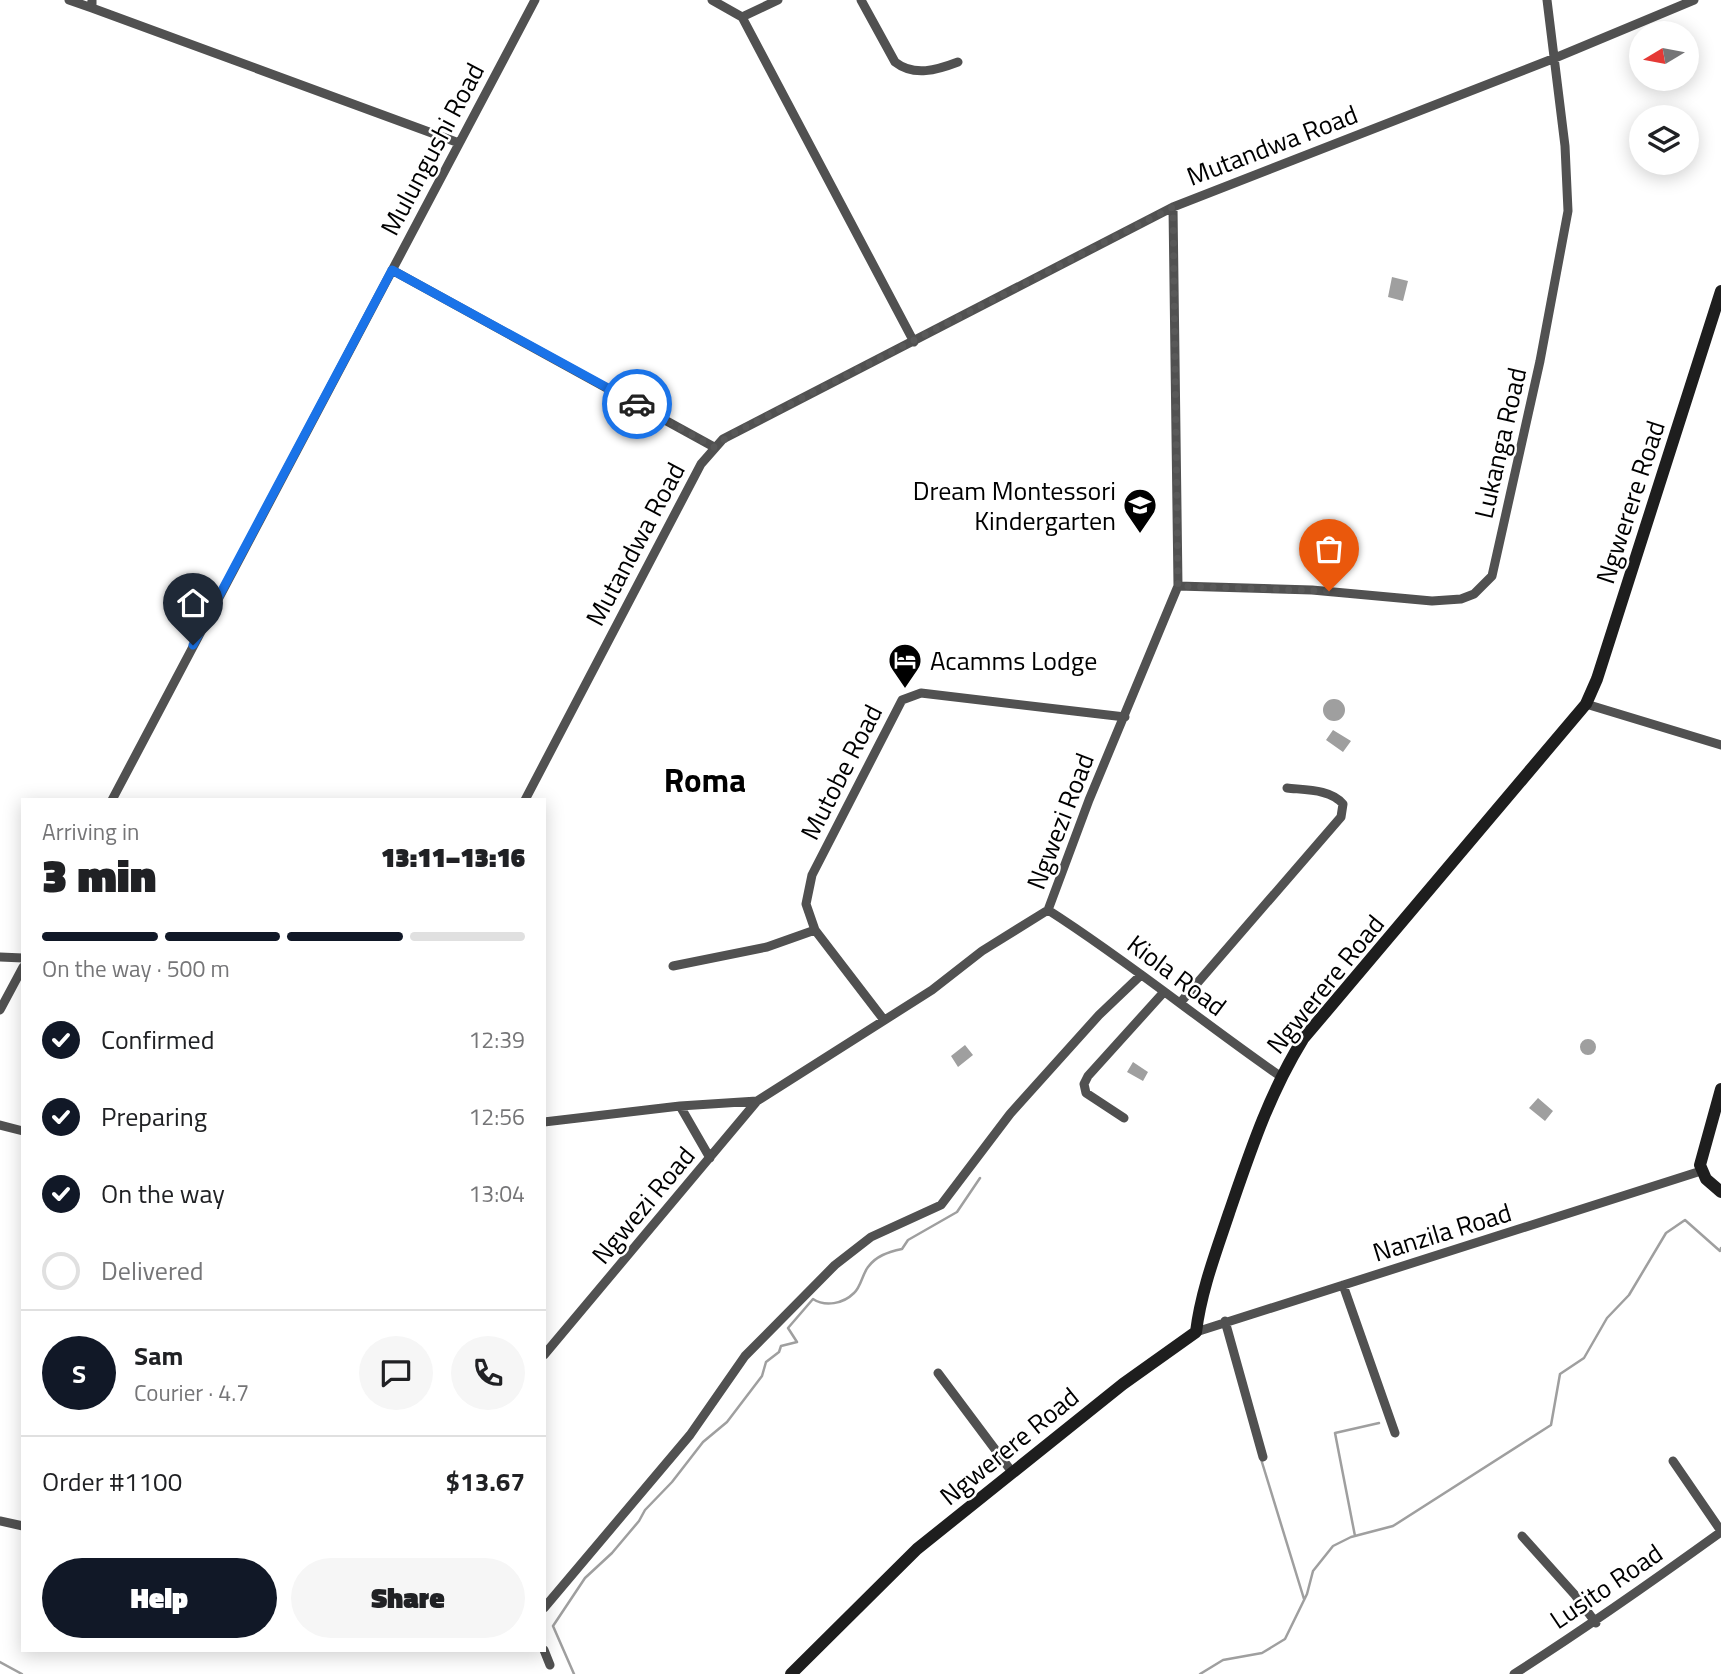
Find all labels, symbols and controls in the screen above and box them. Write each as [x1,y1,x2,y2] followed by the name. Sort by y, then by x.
[1629,21,1699,91] north arrow
[1629,21,1699,175] map controls
[370,56,494,242] street label: Mulungushi Road
[1181,95,1363,195] street label: Mutandwa Road
[1629,105,1699,175] button: layers
[1464,364,1536,522] street label: Lukanga Road
[602,369,672,439] courier
[618,385,656,423] icon: car
[1585,415,1675,589] street label: Ngwerere Road
[575,455,695,633] street label: Mutandwa Road
[913,471,1116,540] place label: Dream Montessori Kindergarten
[1121,486,1159,535] school or university icon: Dream Montessori Kindergarten
[1299,519,1359,591] pin
[1310,530,1348,568] icon: bag
[163,573,223,645] pin
[174,584,212,622] icon: home
[886,641,924,690] hotel icon: Acamms Lodge
[930,641,1097,680] place label: Acamms Lodge
[790,698,892,846] street label: Mutobe Road
[1016,747,1104,895] street label: Ngwezi Road
[664,755,746,805] district label: Roma
[42,814,139,849] text: Arriving in
[381,838,525,877] text: 13:11–13:16
[42,840,156,910] text: 3 min
[1257,906,1393,1062] street label: Ngwerere Road
[1119,925,1235,1025] street label: Kiola Road
[42,951,230,986] text: On the way · 500 m
[101,1020,215,1059] text: Confirmed
[42,1021,80,1059] icon: check
[468,1022,525,1057] text: 12:39
[101,1097,207,1136] text: Preparing
[42,1098,80,1136] icon: check
[468,1099,525,1134] text: 12:56
[582,1138,704,1272] street label: Ngwezi Road
[101,1174,225,1213] text: On the way
[42,1175,80,1213] icon: check
[468,1176,525,1211] text: 13:04
[1368,1192,1516,1272] street label: Nanzila Road
[101,1251,204,1290] text: Delivered
[134,1336,183,1375] text: Sam
[359,1336,433,1410] button: chat
[451,1336,525,1410] button: phone
[72,1354,86,1393] text: S
[134,1375,249,1410] text: Courier · 4.7
[931,1378,1087,1514] street label: Ngwerere Road
[42,1462,182,1501] text: Order #1100
[446,1462,525,1501] text: $13.67
[1542,1534,1670,1638] street label: Lusito Road
[42,1558,277,1638] button: Help
[291,1558,525,1638] button: Share

